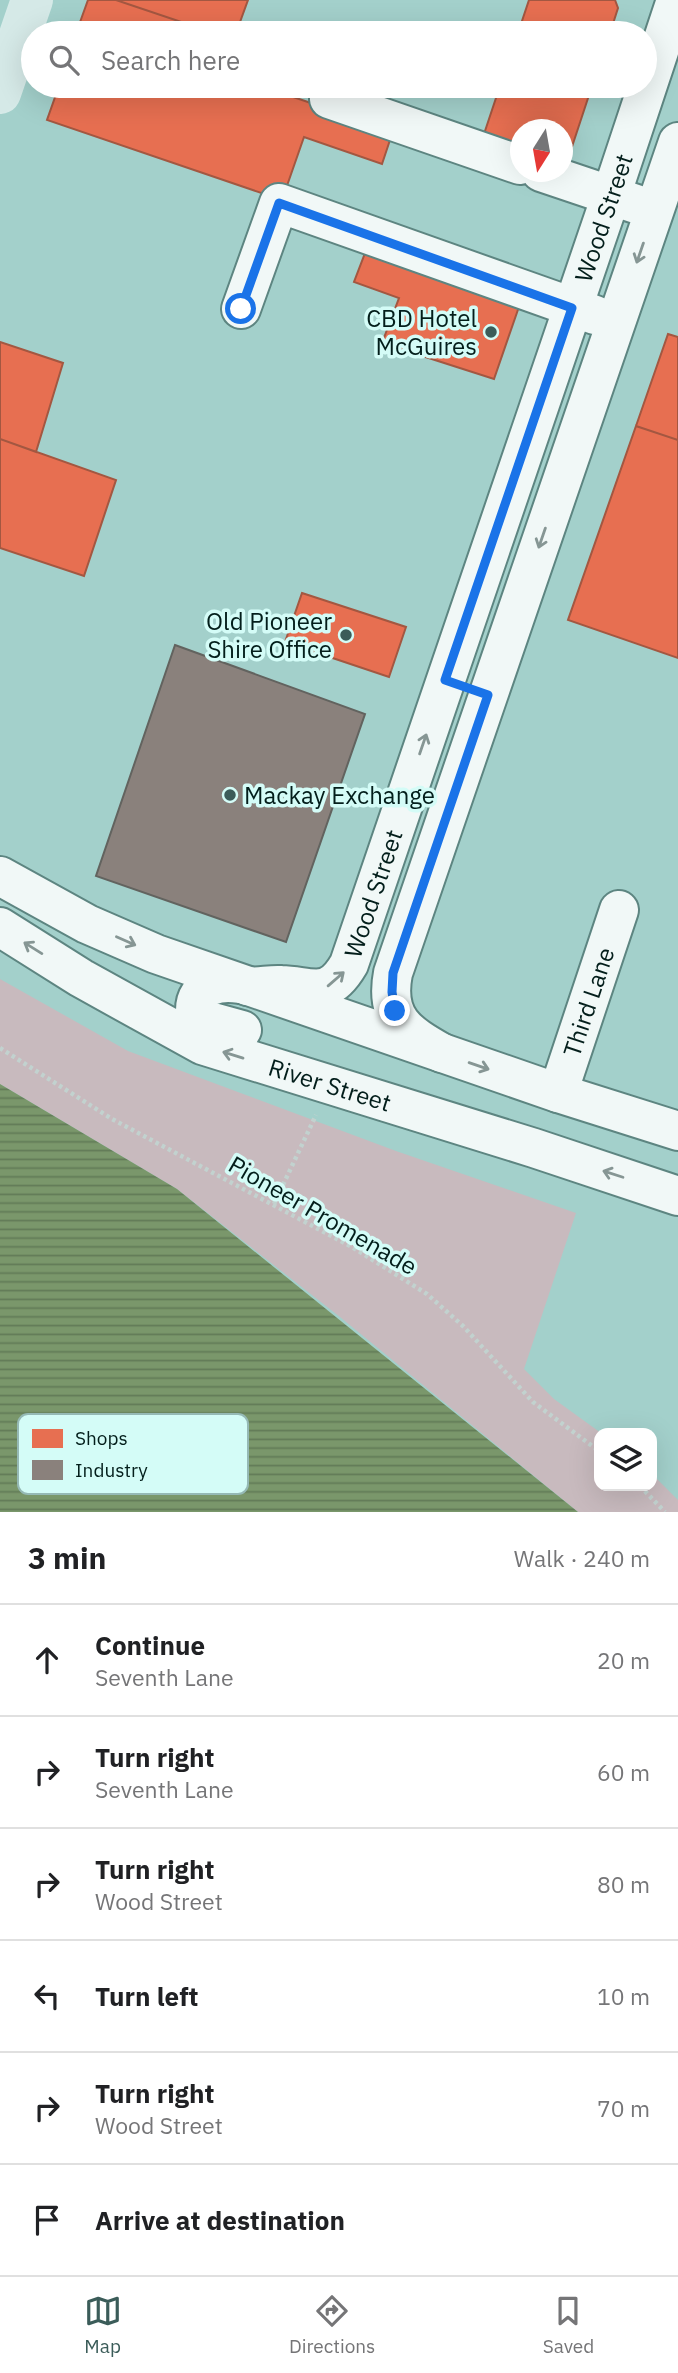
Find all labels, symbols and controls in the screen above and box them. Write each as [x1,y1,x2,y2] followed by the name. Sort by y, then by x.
[21,21,657,98] search box
[45,41,83,79] icon: search
[101,43,240,77] text: Search here
[510,119,573,182] north arrow
[567,150,640,286] street label: Wood Street
[633,242,645,264] one-way arrow
[225,293,256,324] route start
[366,302,477,362] place label: CBD Hotel McGuires
[483,324,499,340] marker: CBD Hotel McGuires
[535,527,548,549] one-way arrow
[206,605,332,665] place label: Old Pioneer Shire Office
[338,627,354,643] marker: Old Pioneer Shire Office
[418,734,430,756] one-way arrow
[244,779,435,811] place label: Mackay Exchange
[222,787,238,803] marker: Mackay Exchange
[336,825,410,962] street label: Wood Street
[115,936,136,949] one-way arrow
[23,940,43,954] one-way arrow
[555,943,621,1061] street label: Third Lane
[326,971,344,987] one-way arrow
[379,995,410,1026] route end
[222,1048,244,1060] one-way arrow
[265,1051,395,1119] street label: River Street
[468,1060,490,1073] one-way arrow
[223,1148,423,1282] street label: Pioneer Promenade
[603,1167,625,1179] one-way arrow
[18,1414,248,1494] legend
[75,1426,128,1450] text: Shops
[594,1428,657,1491] map controls
[594,1428,657,1491] button: layers
[75,1458,148,1482] text: Industry
[28,1538,106,1577] text: 3 min
[514,1543,650,1573] text: Walk · 240 m
[95,1628,205,1662] text: Continue
[28,1641,66,1679] icon: ahead
[597,1645,650,1675] text: 20 m
[95,1662,234,1692] text: Seventh Lane
[95,1740,214,1774] text: Turn right
[28,1753,66,1791] icon: right
[597,1757,650,1787] text: 60 m
[95,1774,234,1804] text: Seventh Lane
[95,1852,214,1886] text: Turn right
[28,1865,66,1903] icon: right
[597,1869,650,1899] text: 80 m
[95,1886,223,1916] text: Wood Street
[28,1977,66,2015] icon: left
[95,1979,198,2013] text: Turn left
[597,1981,650,2011] text: 10 m
[95,2076,214,2110] text: Turn right
[28,2089,66,2127] icon: right
[597,2093,650,2123] text: 70 m
[95,2110,223,2140] text: Wood Street
[28,2201,66,2239] icon: arrive
[95,2203,345,2237] text: Arrive at destination
[84,2292,122,2358] tab: Map
[289,2292,375,2358] tab: Directions
[543,2292,594,2358] tab: Saved

